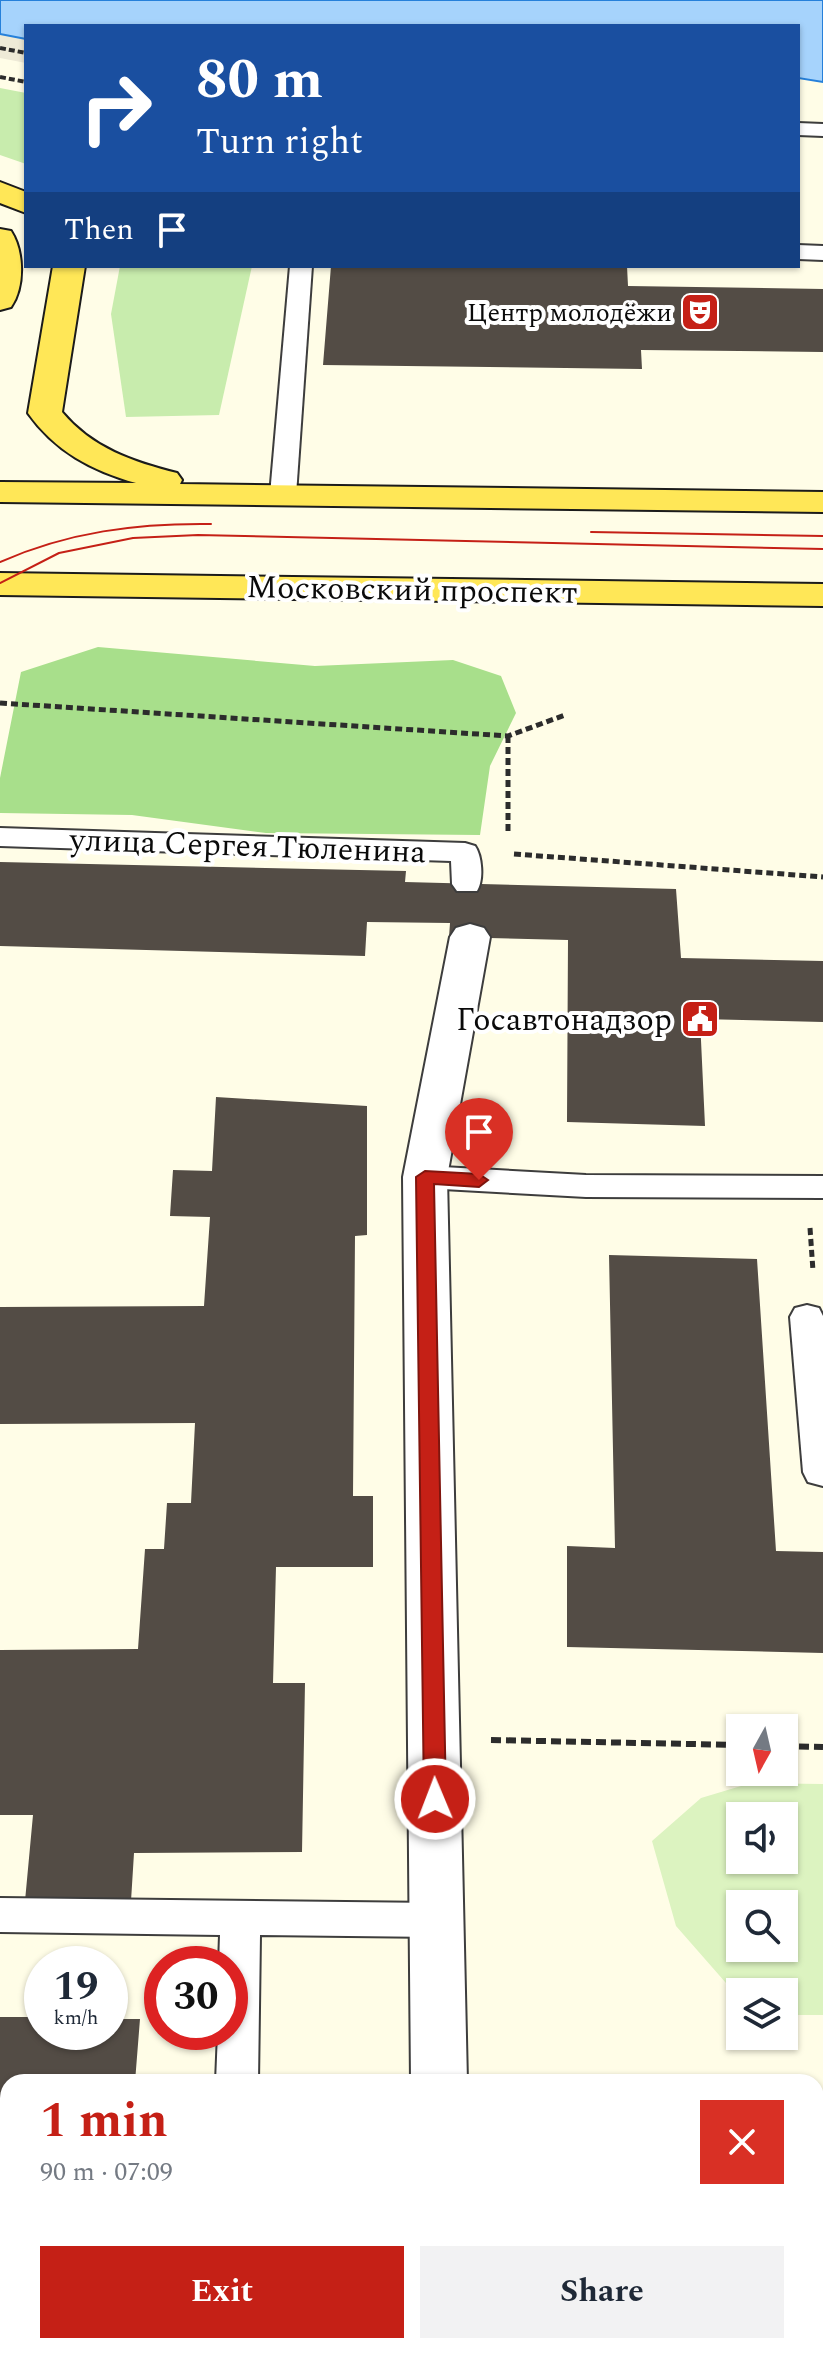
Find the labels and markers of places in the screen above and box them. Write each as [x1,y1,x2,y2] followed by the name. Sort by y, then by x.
[679,291,721,333] theatre icon: Центр молодёжи
[467,293,672,333] place label: Центр молодёжи
[456,996,672,1045] place label: Госавтонадзор
[679,998,721,1040] public building icon: Госавтонадзор
[445,1098,513,1180] pin

